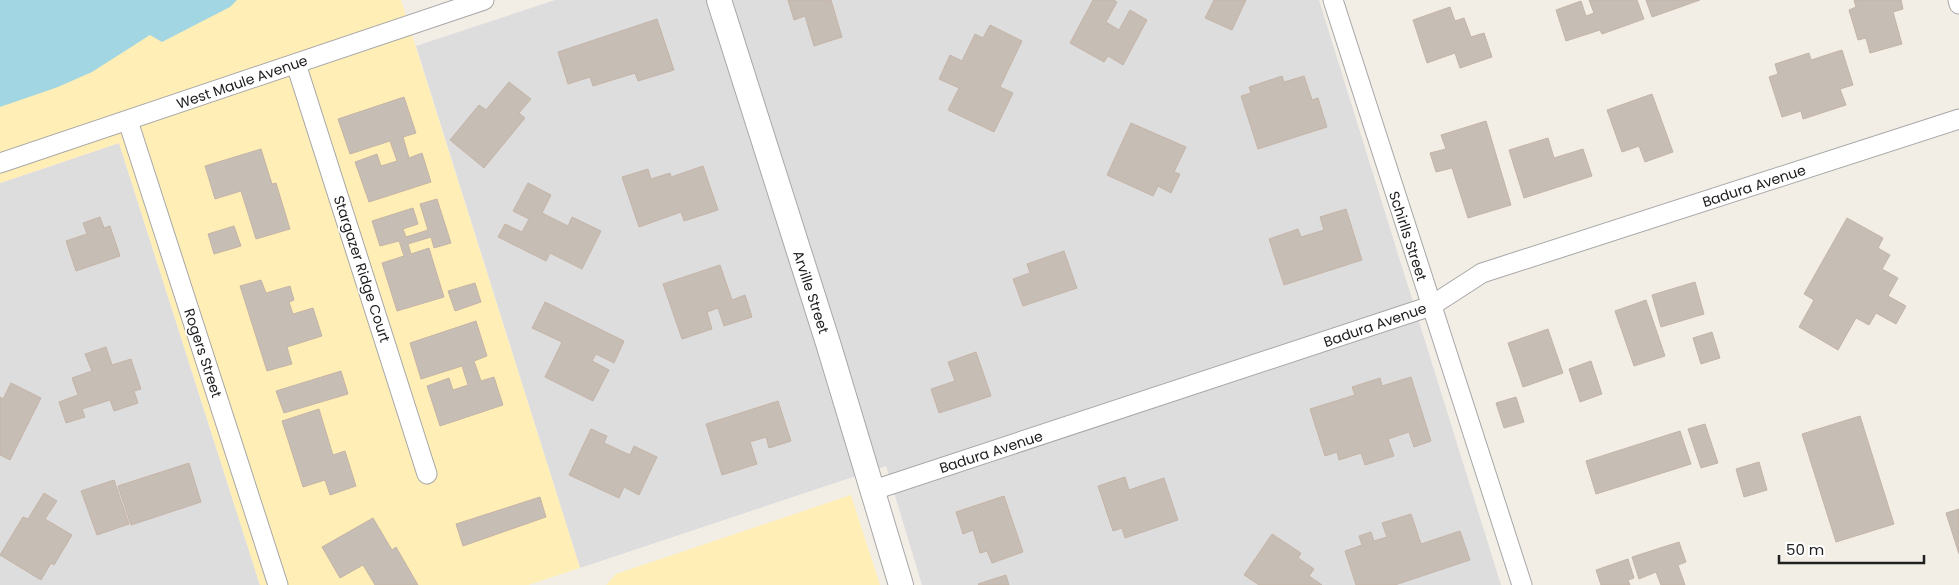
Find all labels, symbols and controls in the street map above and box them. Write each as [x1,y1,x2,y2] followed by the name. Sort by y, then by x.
[174,50,311,114] street label: West Maule Avenue
[1700,160,1808,212] street label: Badura Avenue
[1384,189,1432,283] street label: Schirlls Street
[329,193,395,345] street label: Stargazer Ridge Court
[788,248,834,336] street label: Arville Street
[1321,298,1429,352] street label: Badura Avenue
[179,306,227,400] street label: Rogers Street
[937,426,1045,478] street label: Badura Avenue
[1779,532,1924,564] scale bar
[1786,539,1824,560] text: 50 m

